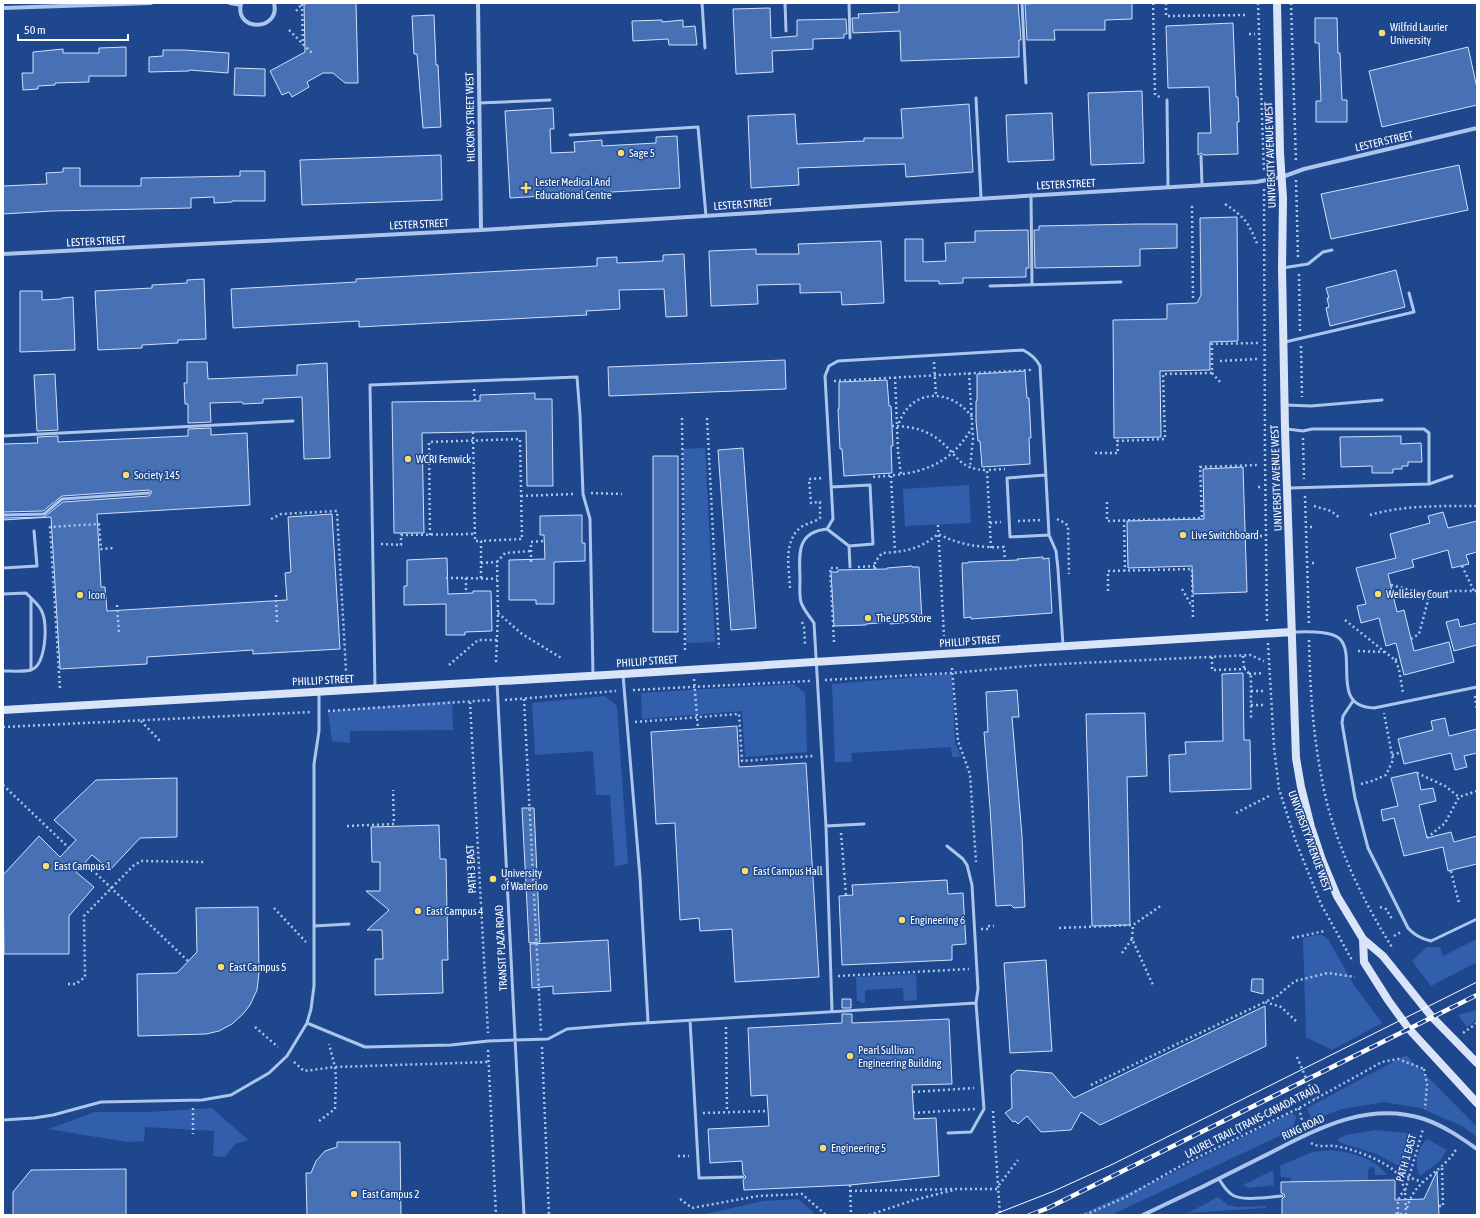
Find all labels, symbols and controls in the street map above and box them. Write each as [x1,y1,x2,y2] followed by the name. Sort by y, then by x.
[18,16,128,42] scale bar
[1390,21,1448,46] place label: Wilfrid Laurier University
[24,23,46,37] text: 50 m
[1377,28,1387,38] marker: Wilfrid Laurier University
[463,72,477,162] street label: HICKORY STREET WEST
[1262,101,1278,208] street label: UNIVERSITY AVENUE WEST
[1354,128,1414,154] street label: LESTER STREET
[629,147,655,159] place label: Sage 5
[616,148,626,158] marker: Sage 5
[535,176,612,201] place label: Lester Medical And Educational Centre
[1036,176,1096,192] street label: LESTER STREET
[520,182,532,194] marker: Lester Medical And Educational Centre
[713,196,773,212] street label: LESTER STREET
[389,216,449,232] street label: LESTER STREET
[66,233,126,249] street label: LESTER STREET
[1268,424,1284,531] street label: UNIVERSITY AVENUE WEST
[416,453,471,465] place label: WCRI Fenwick
[403,454,413,464] marker: WCRI Fenwick
[134,469,180,481] place label: Society 145
[121,470,131,480] marker: Society 145
[1191,529,1259,541] place label: Live Switchboard
[1178,530,1188,540] marker: Live Switchboard
[1386,588,1449,600] place label: Wellesley Court
[88,589,105,601] place label: Icon
[1373,589,1383,599] marker: Wellesley Court
[75,590,85,600] marker: Icon
[876,612,932,624] place label: The UPS Store
[863,613,873,623] marker: The UPS Store
[939,633,1001,649] street label: PHILLIP STREET
[616,653,678,669] street label: PHILLIP STREET
[292,672,354,688] street label: PHILLIP STREET
[1286,789,1334,893] street label: UNIVERSITY AVENUE WEST
[464,844,478,894] street label: PATH 3 EAST
[54,860,111,872] place label: East Campus 1
[41,861,51,871] marker: East Campus 1
[753,865,823,877] place label: East Campus Hall
[740,866,750,876] marker: East Campus Hall
[501,867,548,892] place label: University of Waterloo
[488,874,498,884] marker: University of Waterloo
[426,905,483,917] place label: East Campus 4
[493,905,509,991] street label: TRANSIT PLAZA ROAD
[413,906,423,916] marker: East Campus 4
[910,914,965,926] place label: Engineering 6
[897,915,907,925] marker: Engineering 6
[229,961,286,973] place label: East Campus 5
[216,962,226,972] marker: East Campus 5
[858,1044,942,1069] place label: Pearl Sullivan Engineering Building
[845,1051,855,1061] marker: Pearl Sullivan Engineering Building
[1183,1082,1322,1160] street label: LAUREL TRAIL (TRANS-CANADA TRAIL)
[1280,1112,1326,1142] street label: RING ROAD
[1394,1133,1419,1183] street label: PATH 1 EAST
[831,1142,886,1154] place label: Engineering 5
[818,1143,828,1153] marker: Engineering 5
[362,1188,419,1200] place label: East Campus 2
[349,1189,359,1199] marker: East Campus 2

